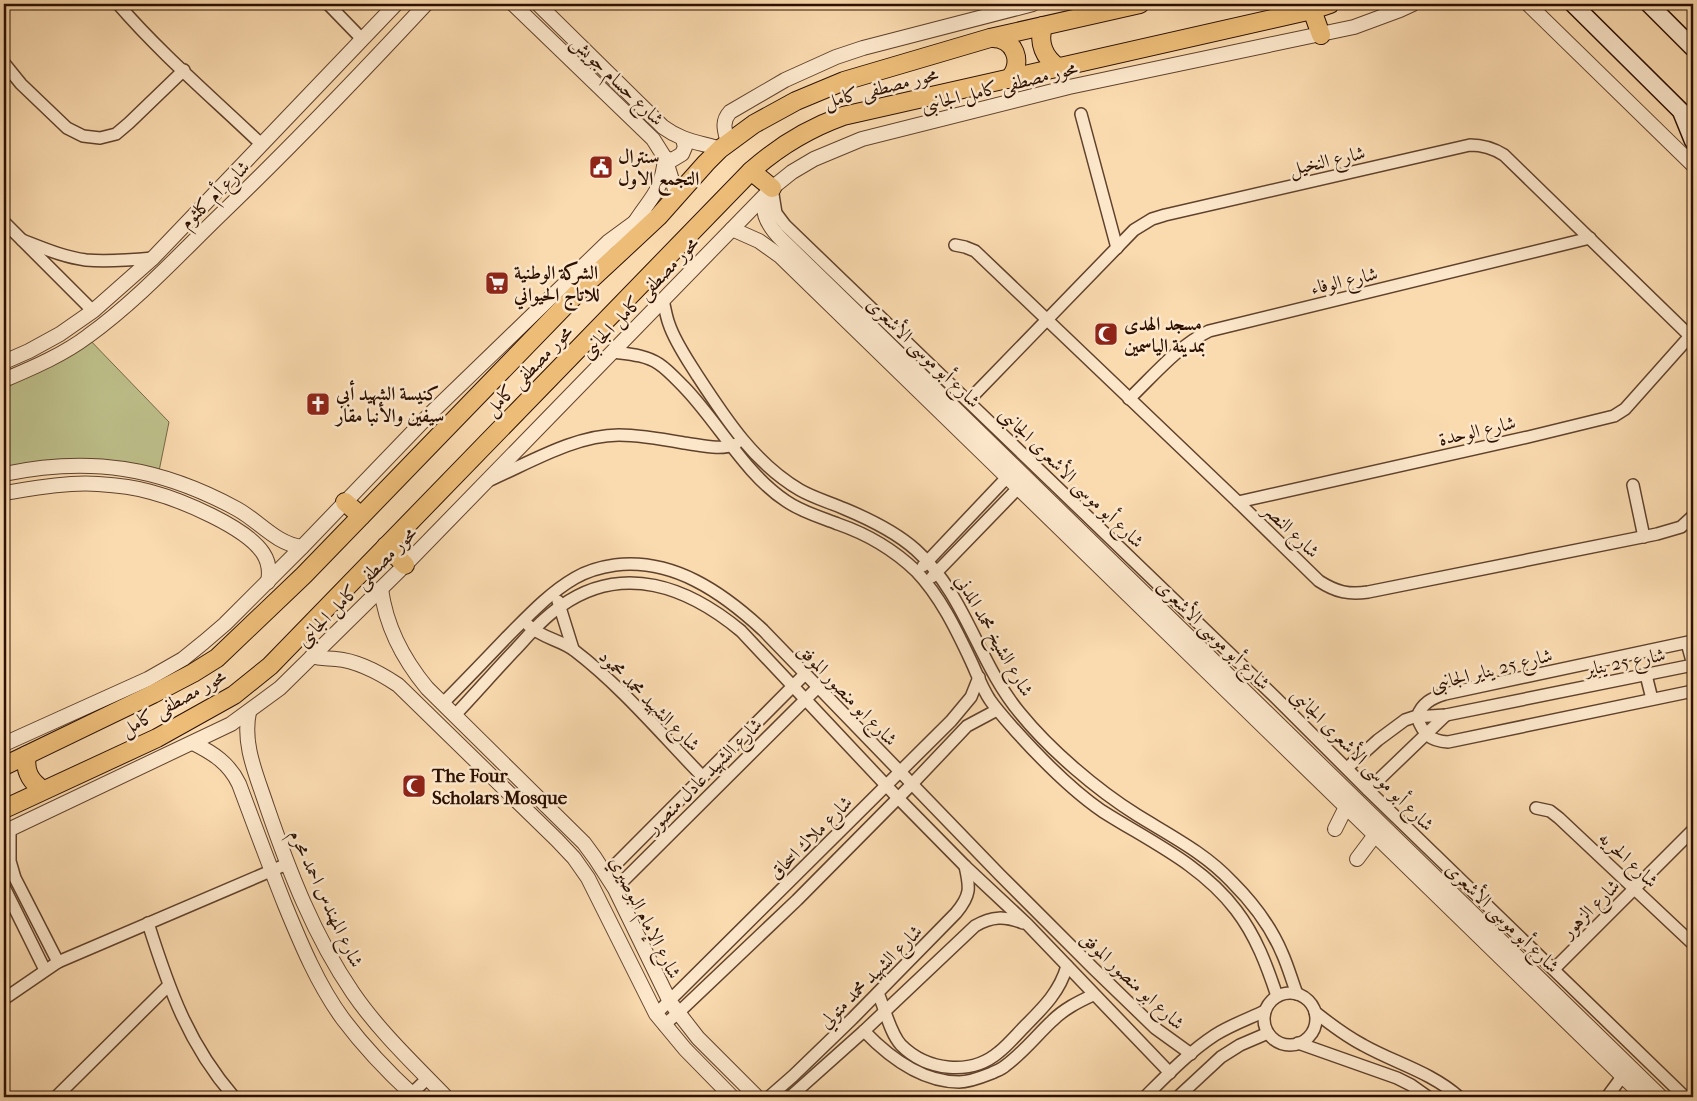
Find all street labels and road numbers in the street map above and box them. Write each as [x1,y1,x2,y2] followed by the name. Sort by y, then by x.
[563,31,668,134] street label: شارع حسام جويش
[919,57,1081,119] street label: محور مصطفى كامل الجانبى
[822,63,942,115] street label: محور مصطفى كامل
[1287,142,1368,184] street label: شارع النخيل
[174,155,258,237] street label: شارع أم كلثوم
[576,232,705,365] street label: محور مصطفى كامل الجانبى
[1308,263,1381,303] street label: شارع الوفاء
[859,291,987,415] street label: شارع أبو موسى الأشعرى
[480,321,579,422] street label: محور مصطفى كامل
[991,401,1150,556] street label: شارع أبو موسى الأشعرى الجانبى
[1436,411,1519,454] street label: شارع الوحدة
[1255,497,1324,566] street label: شارع النصر
[292,522,423,653] street label: محور مصطفى كامل الجانبى
[945,571,1038,703] street label: شارع الشيخ محمد المدني
[1149,573,1277,697] street label: شارع أبو موسى الأشعرى
[790,639,902,753] street label: شارع ابو منصور الموفق
[1581,643,1668,685] street label: شارع 25 يناير
[1428,644,1556,700] street label: شارع 25 يناير الجانبى
[591,646,704,759] street label: شارع الشهيد محمد محمود
[117,665,231,743] street label: محور مصطفى كامل
[1283,682,1440,839] street label: شارع أبو موسى الأشعرى الجانبى
[641,714,770,842] street label: شارع الشهيد عادل منصور
[764,791,860,887] street label: شارع ملاك اسحاق
[280,826,368,973] street label: شارع المهندس احمد محرم
[1591,827,1662,896] street label: شارع الحريه
[600,852,685,985] street label: شارع الإمام البوصيري
[1438,856,1566,980] street label: شارع أبو موسى الأشعرى
[1556,875,1627,947] street label: شارع الزهور
[814,920,930,1036] street label: شارع الشهيد محمد متولي
[1073,927,1189,1037] street label: شارع ابو منصور الموفق

